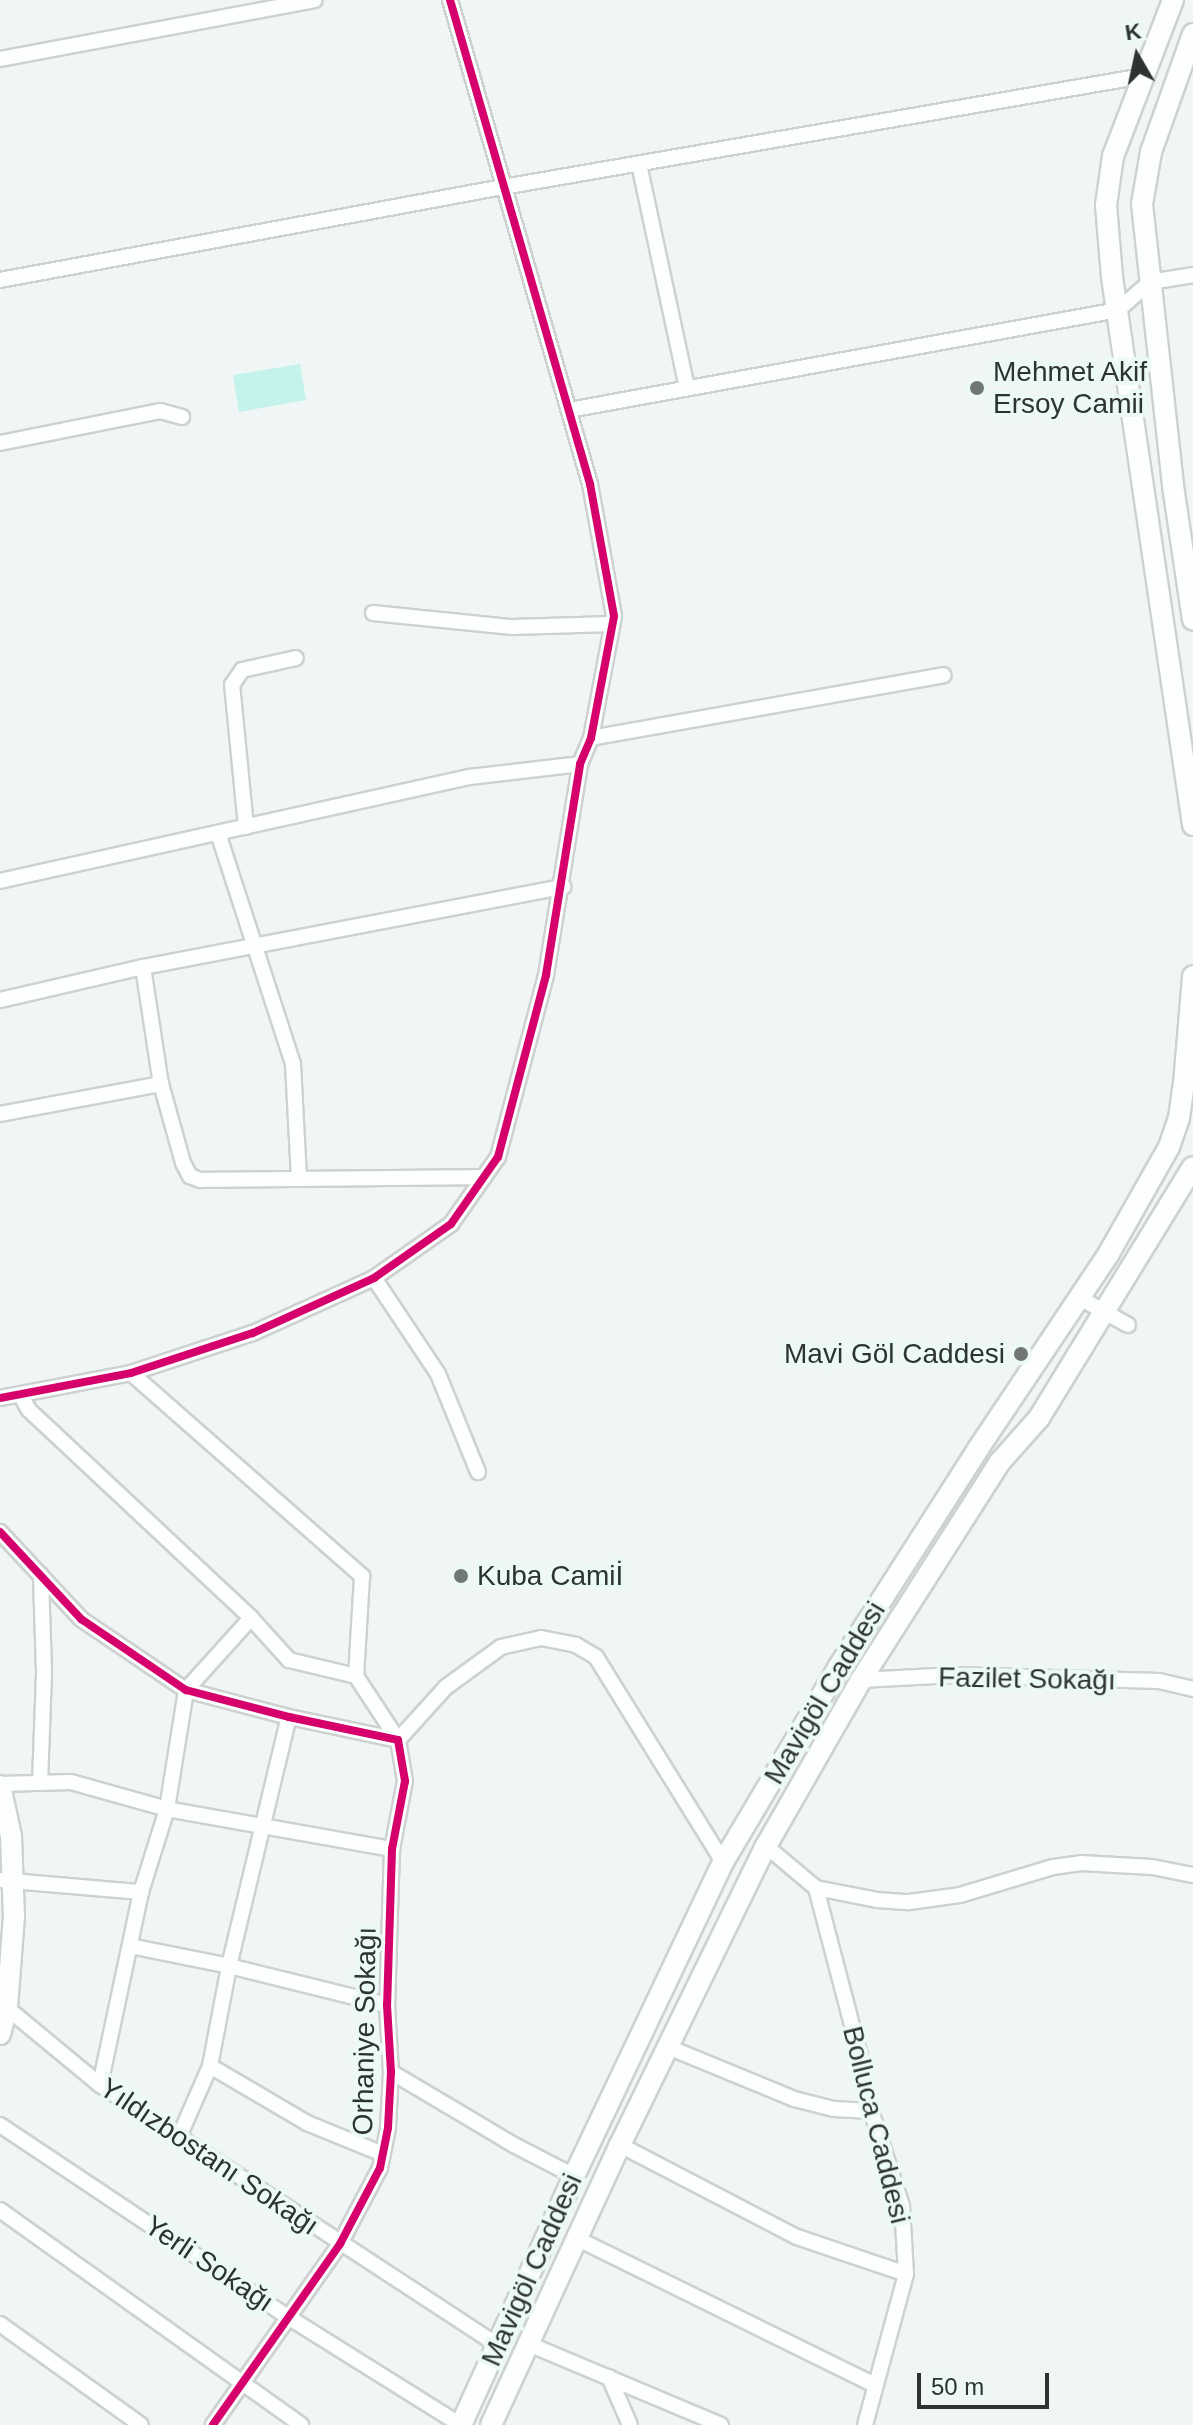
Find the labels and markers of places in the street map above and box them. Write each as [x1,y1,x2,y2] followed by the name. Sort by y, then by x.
[993,355,1149,421] place label: Mehmet Akif Ersoy Camii
[968,379,986,397] marker: Mehmet Akif Ersoy Camii
[784,1337,1005,1371] place label: Mavi Göl Caddesi
[1012,1345,1030,1363] marker: Mavi Göl Caddesi
[477,1559,623,1593] place label: Kuba Camiİ
[452,1567,470,1585] marker: Kuba Camiİ

